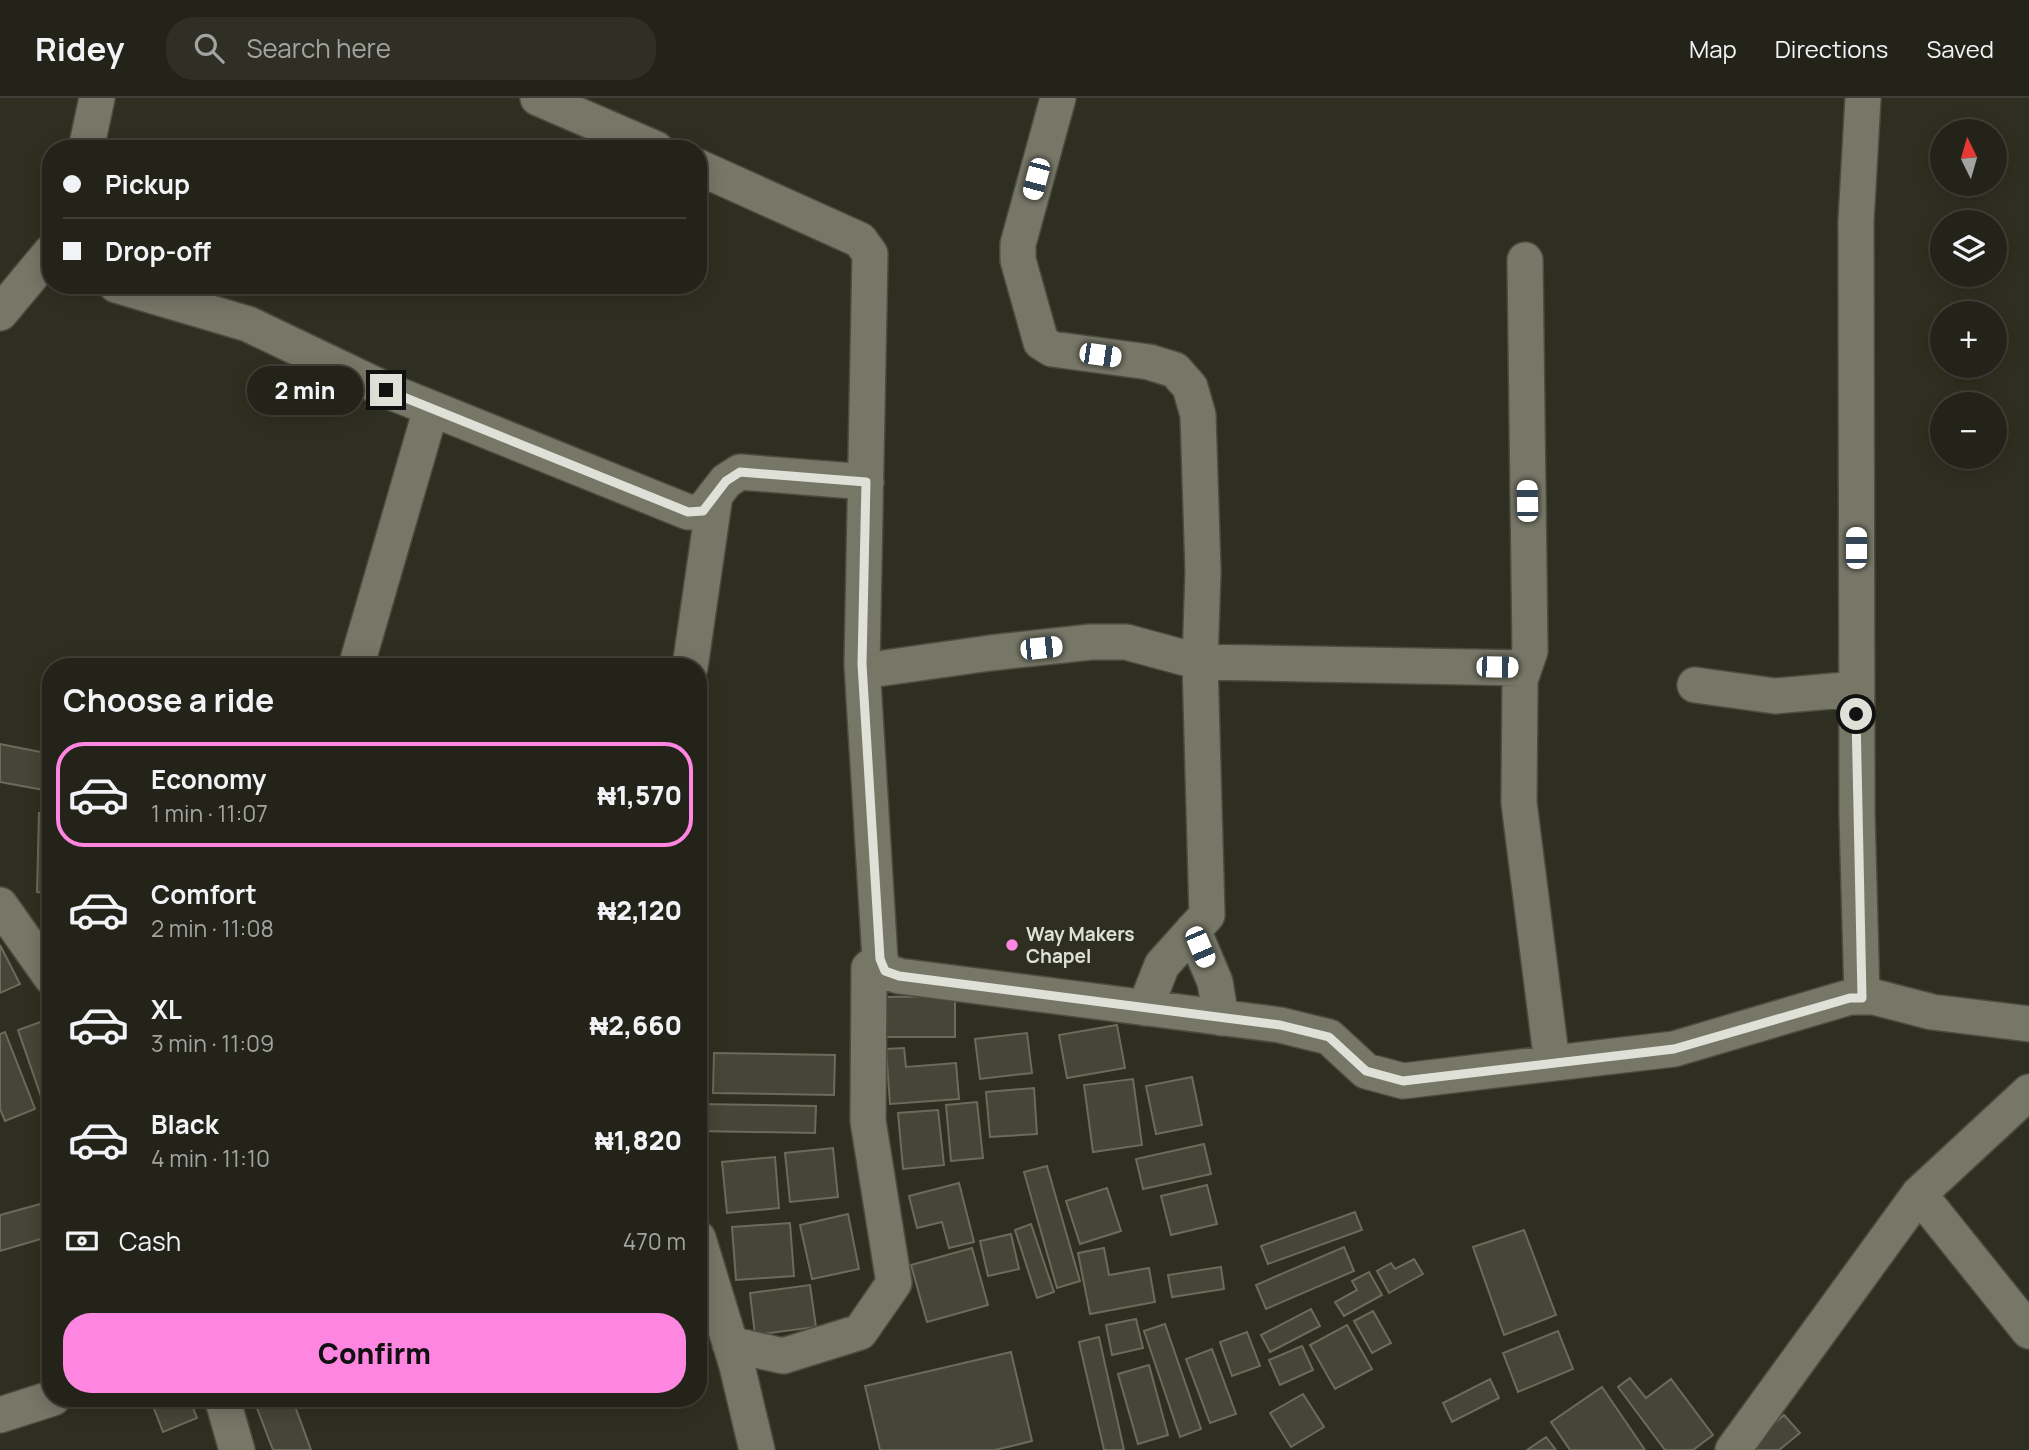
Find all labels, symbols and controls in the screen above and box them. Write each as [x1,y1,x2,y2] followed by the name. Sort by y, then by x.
[166,17,656,80] search box
[35,26,124,71] text: Ridey
[190,29,228,67] icon: search
[246,30,391,66] text: Search here
[1689,32,1737,65] text: Map
[1775,32,1888,65] text: Directions
[1926,32,1994,65] text: Saved
[1930,119,2007,196] north arrow
[1930,119,2007,469] map controls
[1021,156,1052,202] car
[105,166,190,202] text: Pickup
[1930,210,2007,287] button: layers
[105,233,211,269] text: Drop-off
[1930,301,2007,378] button: +
[1078,342,1123,368] car
[246,366,362,414] callout: 2 min
[275,374,336,406] text: 2 min
[370,374,402,406] route end
[1930,392,2007,469] button: −
[1517,480,1538,522] car
[1846,527,1867,569] car
[1020,635,1063,661] car
[1476,656,1519,678] car
[63,678,274,722] text: Choose a ride
[1840,698,1872,730] route start
[151,761,266,797] text: Economy
[67,763,130,826] icon: car
[597,777,682,813] text: ₦1,570
[151,797,268,829] text: 1 min · 11:07
[151,876,257,912] text: Comfort
[67,878,130,941] icon: car
[597,892,682,928] text: ₦2,120
[151,912,274,944] text: 2 min · 11:08
[1026,921,1135,969] place label: Way Makers Chapel
[1183,924,1218,970] car
[1004,937,1020,953] marker: Way Makers Chapel
[151,991,182,1027] text: XL
[67,993,130,1056] icon: car
[589,1007,682,1043] text: ₦2,660
[151,1027,274,1059] text: 3 min · 11:09
[151,1106,219,1142] text: Black
[67,1108,130,1171] icon: car
[595,1122,682,1158] text: ₦1,820
[151,1142,270,1174] text: 4 min · 11:10
[63,1222,101,1260] icon: cash
[119,1223,181,1259] text: Cash
[623,1225,686,1257] text: 470 m
[63,1313,686,1393] button: Confirm

